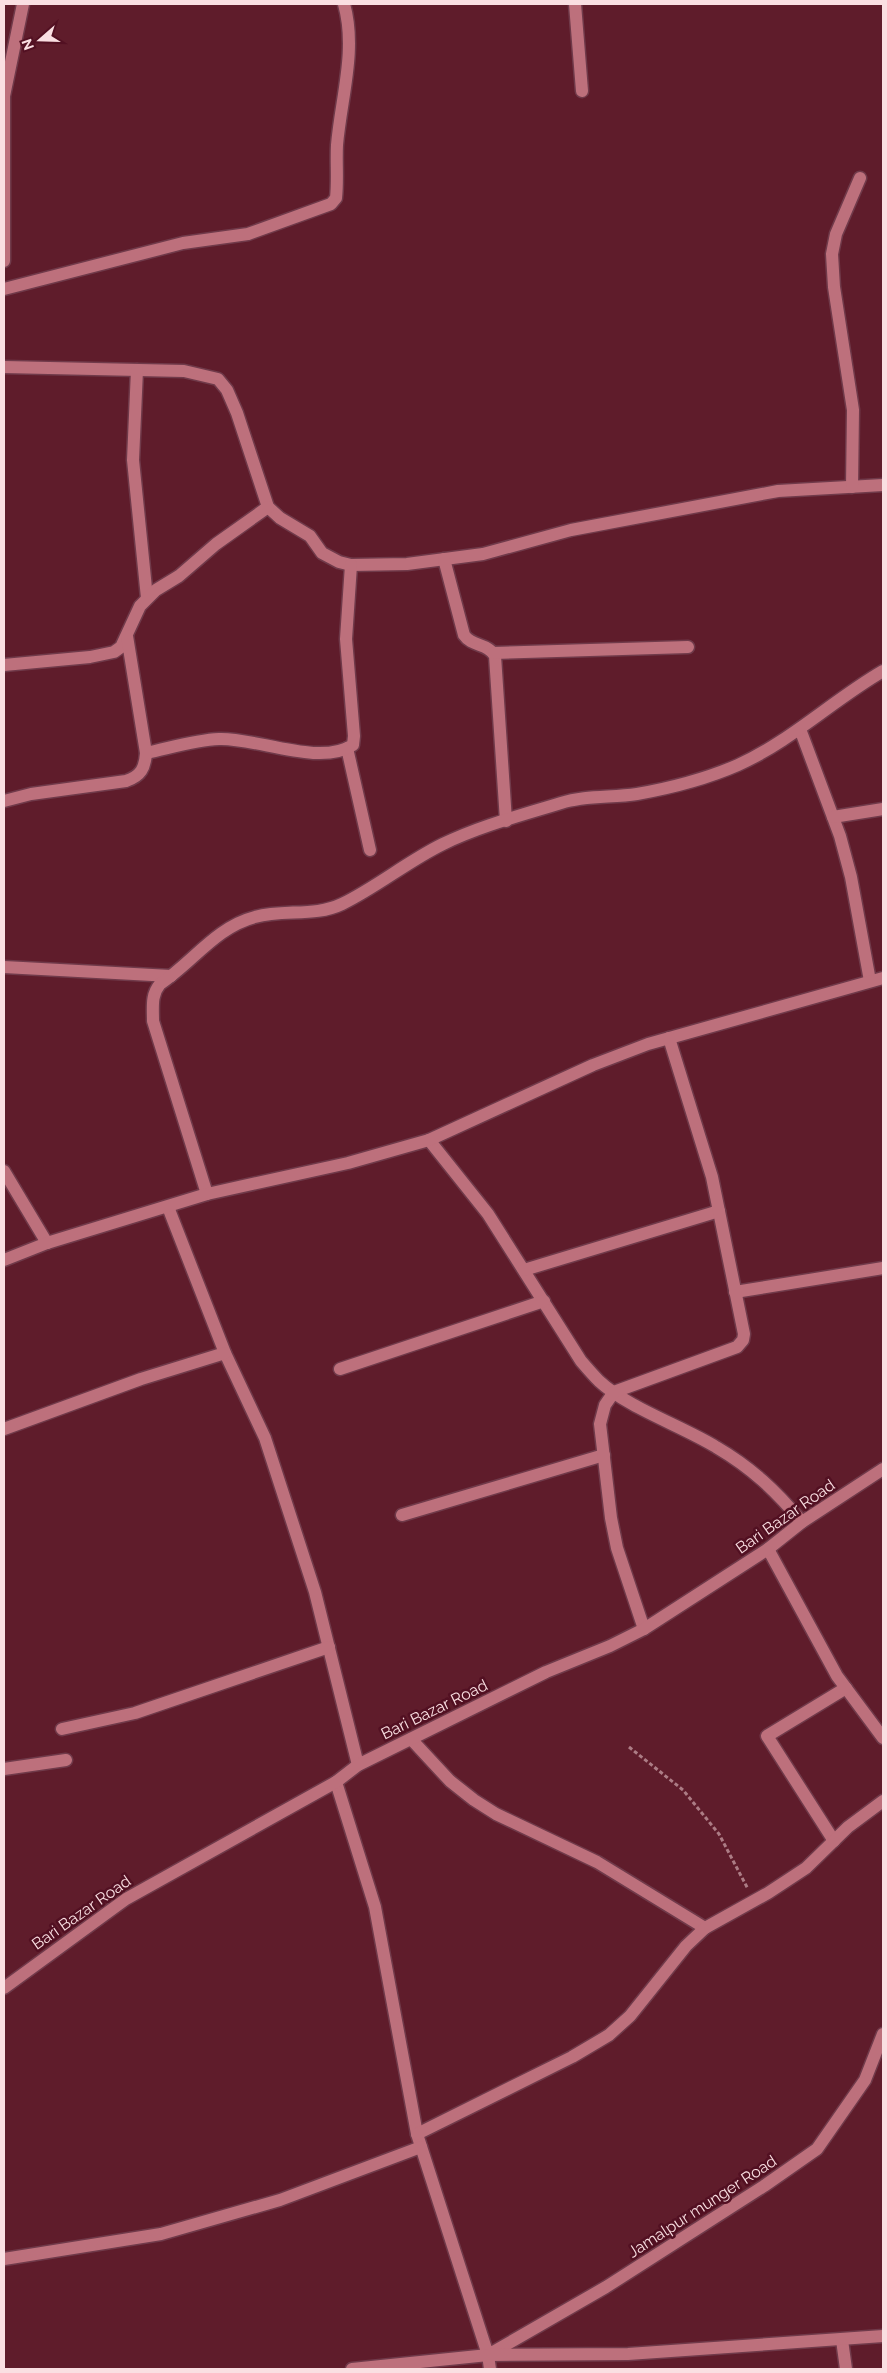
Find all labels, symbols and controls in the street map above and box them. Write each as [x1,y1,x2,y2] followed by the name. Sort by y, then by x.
[15,15,65,65] north arrow
[18,37,37,52] text: N
[732,1475,838,1558] street label: Bari Bazar Road
[378,1675,491,1743] street label: Bari Bazar Road
[28,1871,134,1954] street label: Bari Bazar Road
[624,2151,780,2262] street label: Jamalpur munger Road

